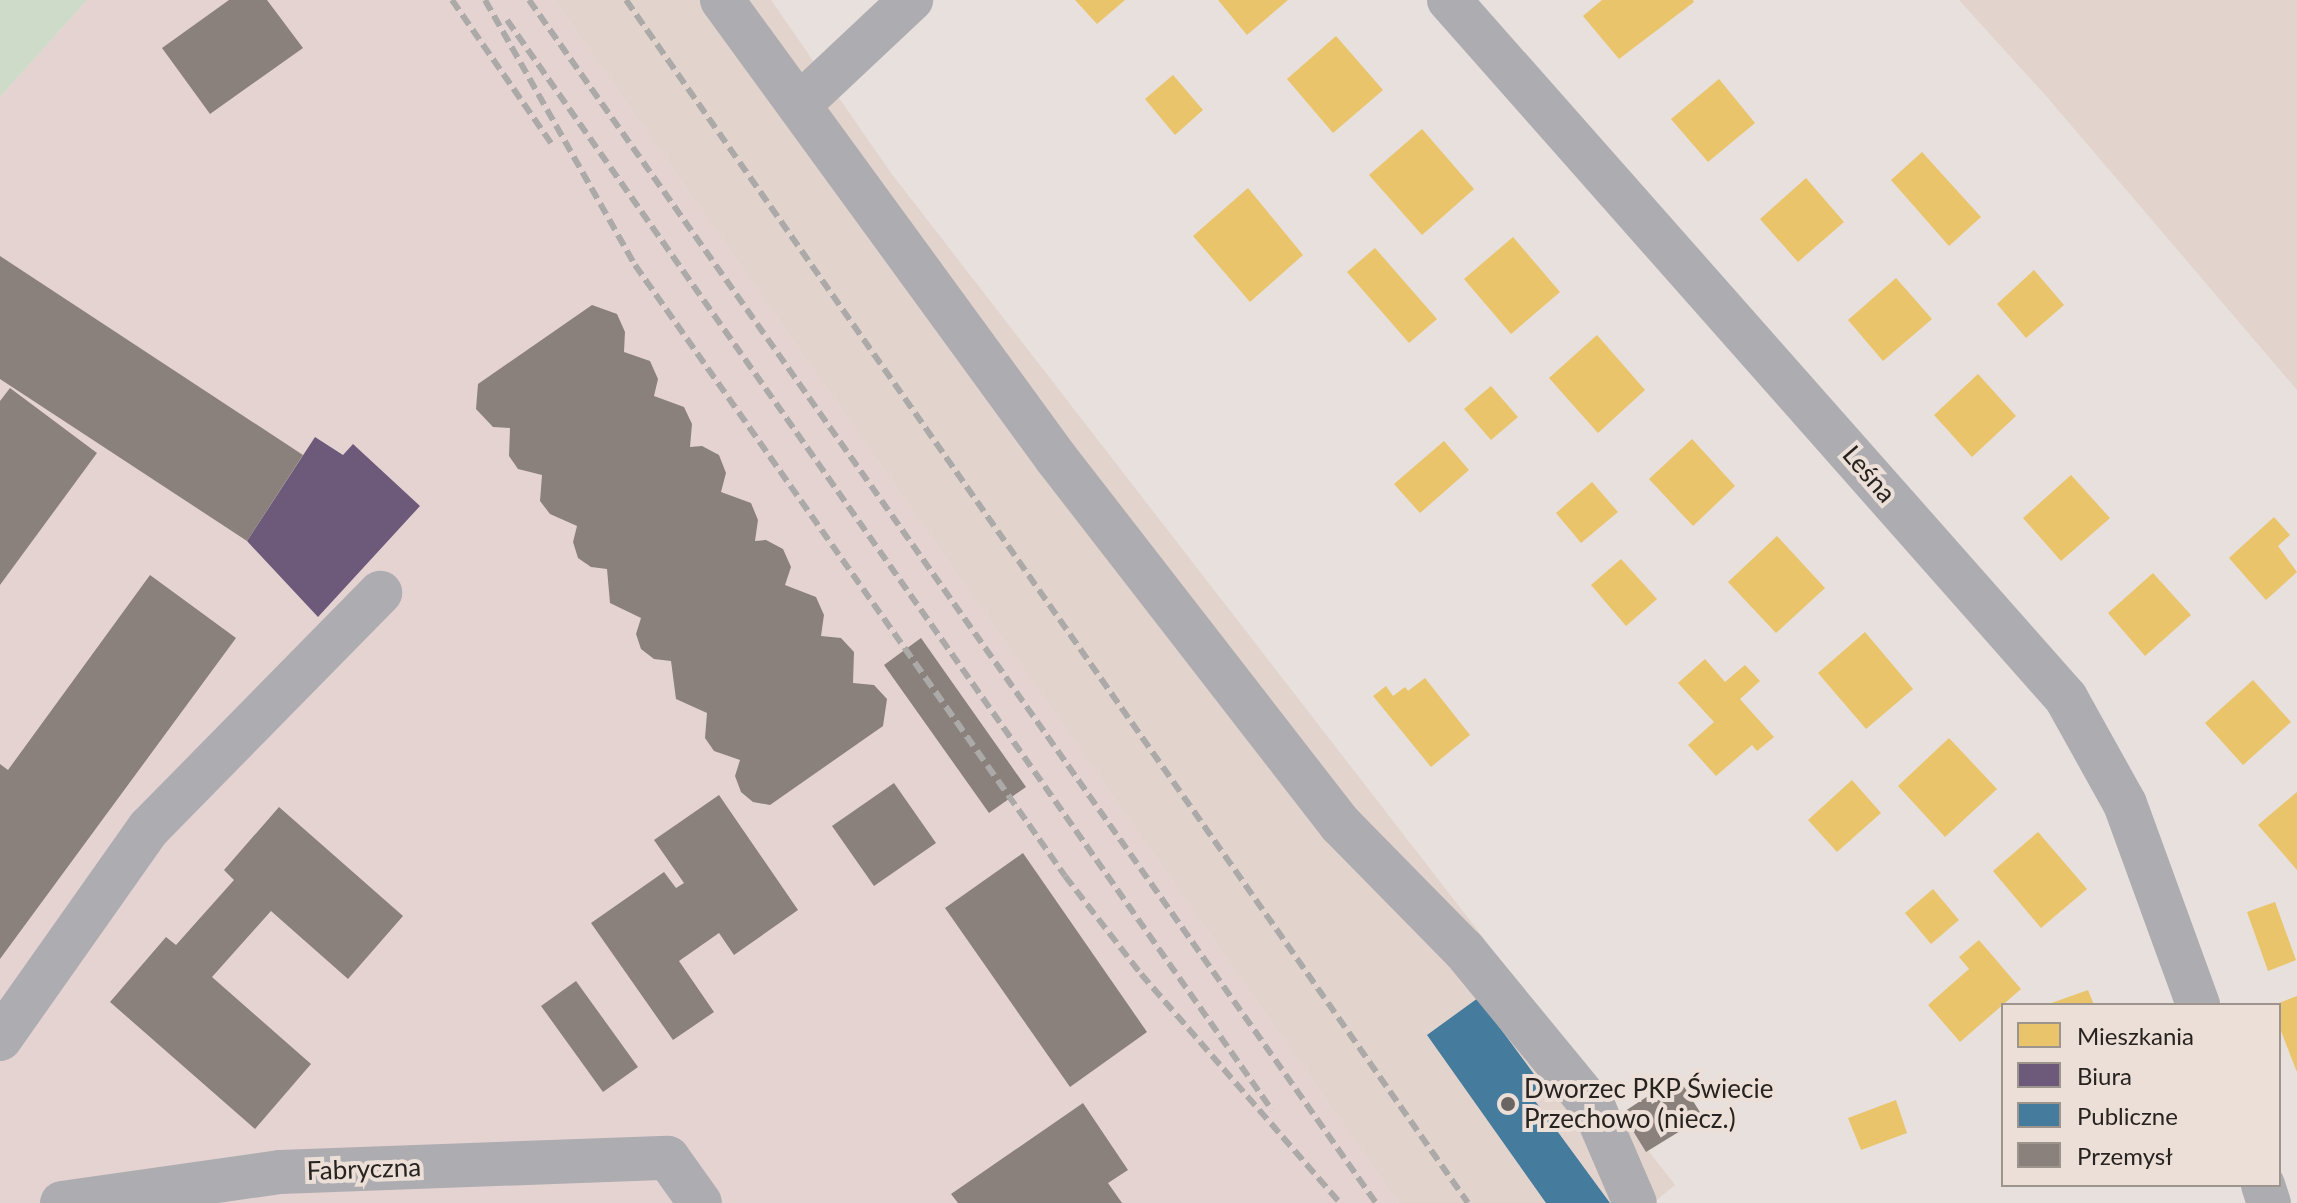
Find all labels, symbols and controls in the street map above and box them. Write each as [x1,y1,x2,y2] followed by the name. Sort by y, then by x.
[1836,439,1902,509] street label: Leśna
[2001,1003,2281,1187] legend
[2077,1021,2194,1050] text: Mieszkania
[2077,1061,2132,1090] text: Biura
[1524,1073,1774,1134] place label: Dworzec PKP Świecie Przechowo (niecz.)
[1499,1095,1517,1113] marker: Dworzec PKP Świecie Przechowo (niecz.)
[2077,1101,2178,1130] text: Publiczne
[2077,1141,2173,1170] text: Przemysł
[306,1151,422,1187] street label: Fabryczna

